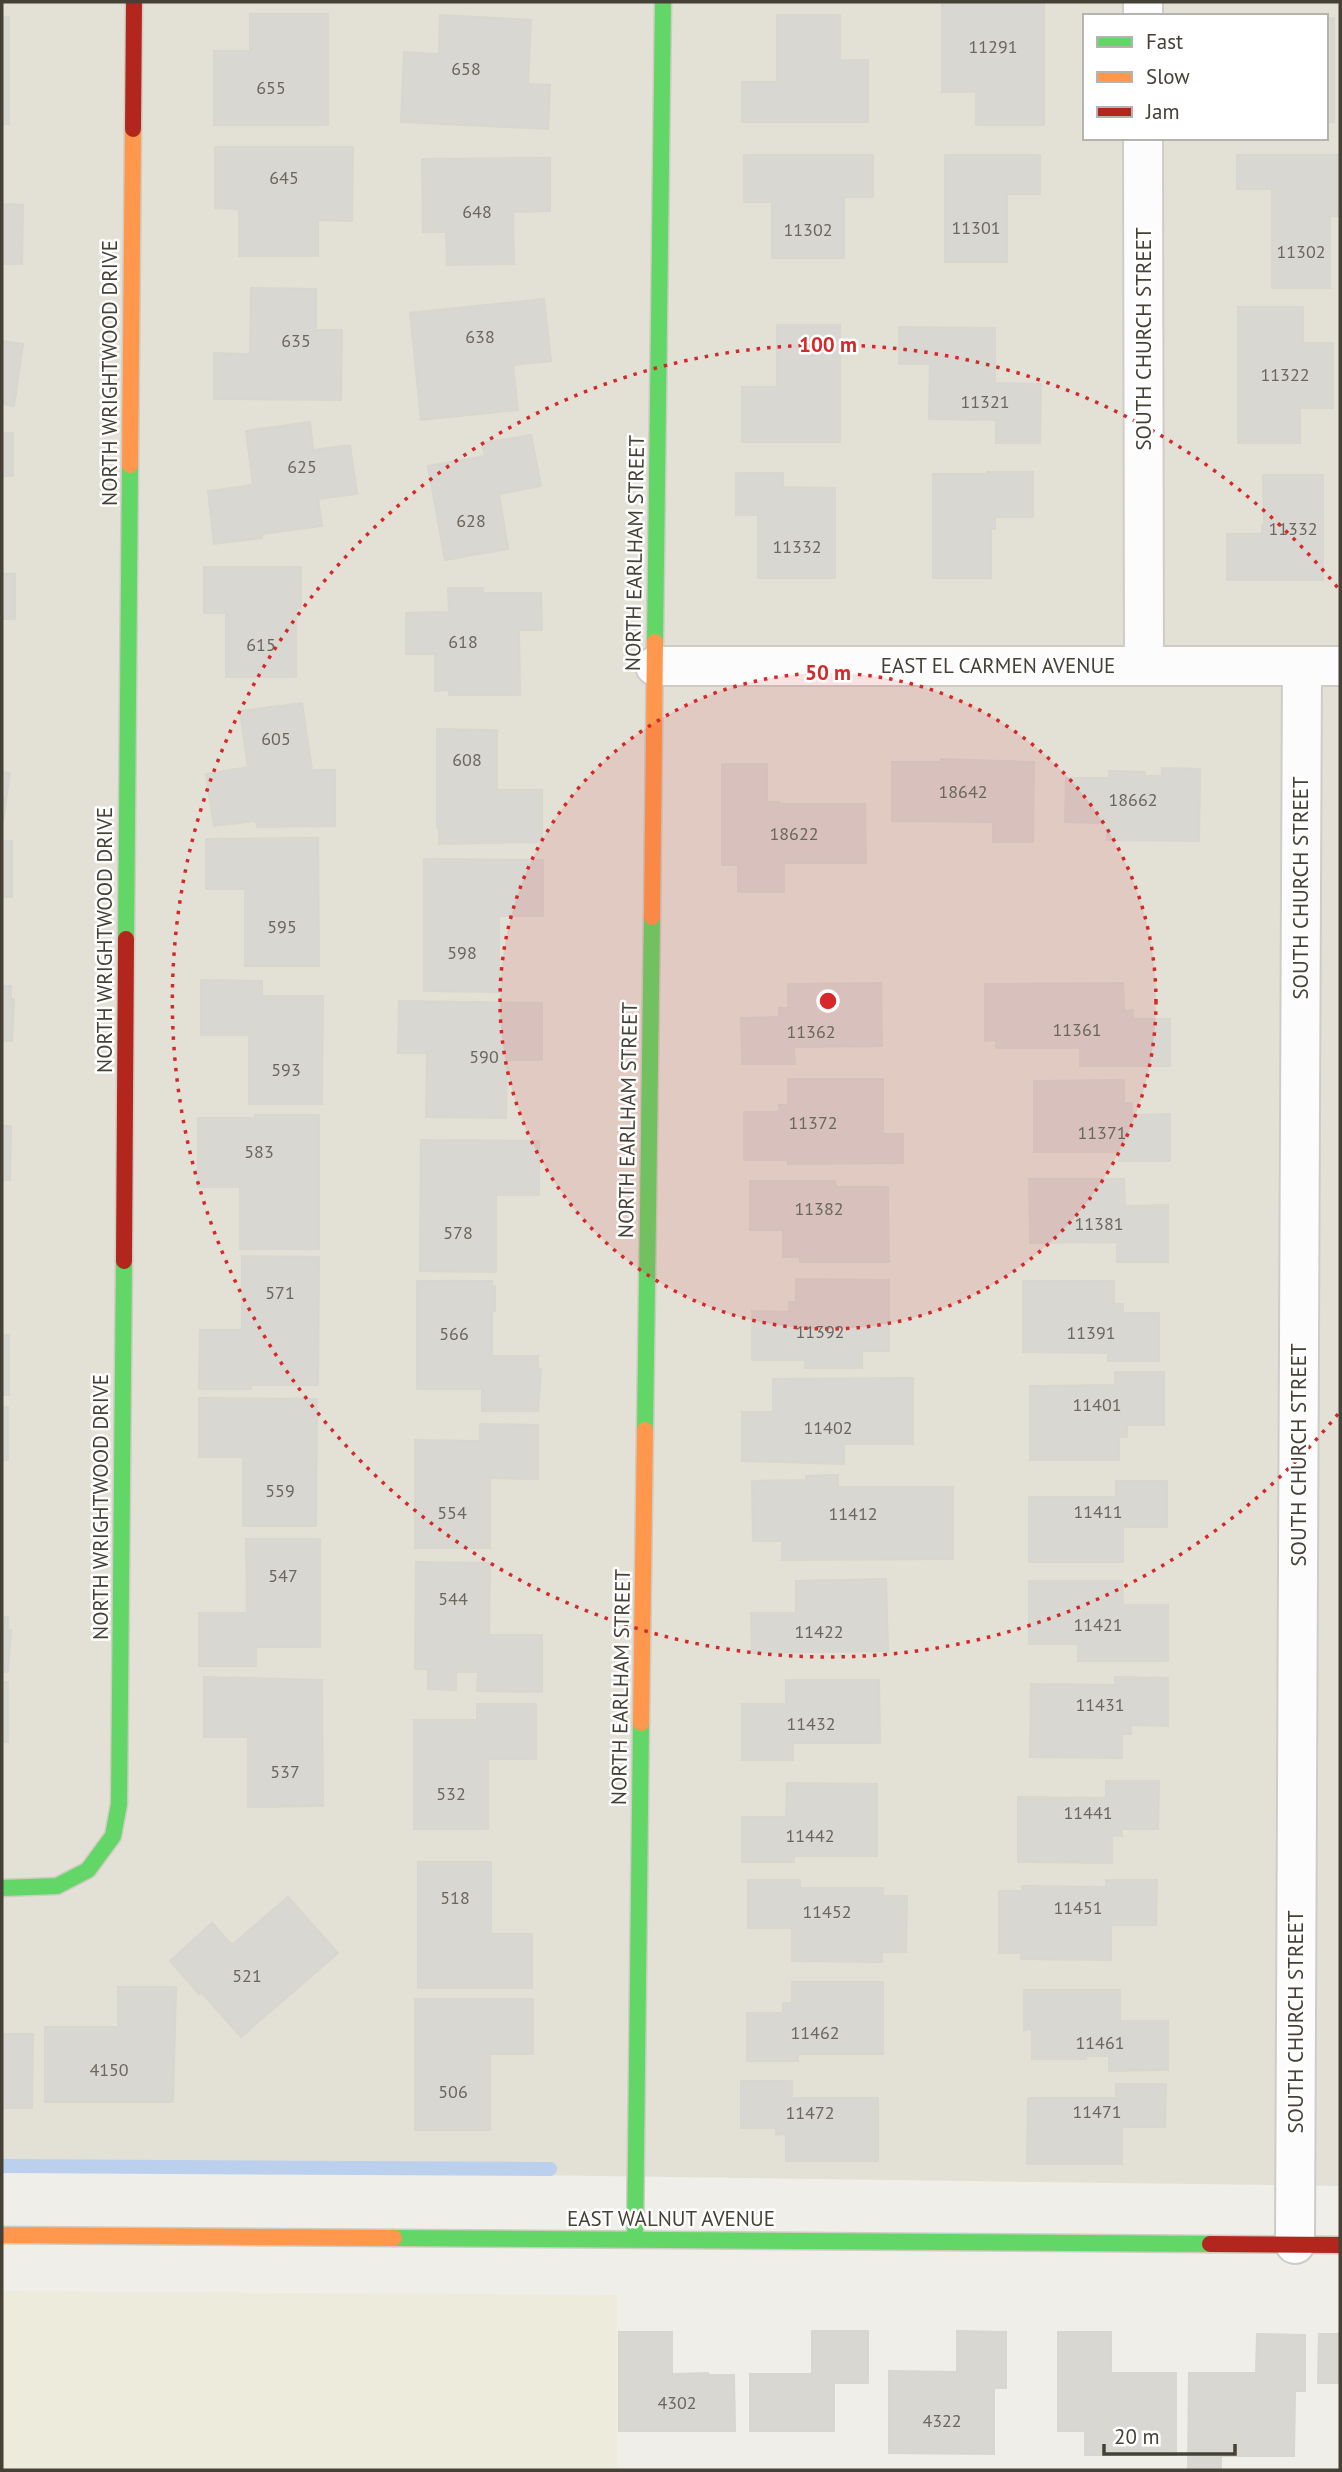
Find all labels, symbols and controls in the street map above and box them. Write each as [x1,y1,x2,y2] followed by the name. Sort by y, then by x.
[1083,14,1328,140] legend
[1146,28,1183,55] text: Fast
[968,35,1018,58] house number: 11291
[451,57,481,80] house number: 658
[1146,63,1190,90] text: Slow
[256,76,286,99] house number: 655
[1145,98,1180,125] text: Jam
[269,166,299,189] house number: 645
[462,200,492,223] house number: 648
[951,216,1001,239] house number: 11301
[783,218,833,241] house number: 11302
[1130,227,1157,451] street label: SOUTH CHURCH STREET
[96,240,123,506] street label: NORTH WRIGHTWOOD DRIVE
[1276,240,1326,263] house number: 11302
[465,325,495,348] house number: 638
[281,329,311,352] house number: 635
[799,331,857,358] text: 100 m
[1260,363,1310,386] house number: 11322
[960,390,1010,413] house number: 11321
[619,434,650,671] street label: NORTH EARLHAM STREET
[287,455,317,478] house number: 625
[456,509,486,532] house number: 628
[1268,517,1318,540] house number: 11332
[772,535,822,558] house number: 11332
[448,630,478,653] house number: 618
[246,633,276,656] house number: 615
[881,652,1115,679] street label: EAST EL CARMEN AVENUE
[805,659,851,686] text: 50 m
[261,727,291,750] house number: 605
[452,748,482,771] house number: 608
[1287,776,1314,1000] street label: SOUTH CHURCH STREET
[938,780,988,803] house number: 18642
[1108,788,1158,811] house number: 18662
[91,807,118,1073] street label: NORTH WRIGHTWOOD DRIVE
[769,822,819,845] house number: 18622
[267,915,297,938] house number: 595
[447,941,477,964] house number: 598
[816,989,840,1013] centre of rings
[612,1001,643,1238] street label: NORTH EARLHAM STREET
[1052,1018,1102,1041] house number: 11361
[786,1020,836,1043] house number: 11362
[469,1045,499,1068] house number: 590
[271,1058,301,1081] house number: 593
[788,1111,838,1134] house number: 11372
[1077,1121,1127,1144] house number: 11371
[244,1140,274,1163] house number: 583
[794,1197,844,1220] house number: 11382
[1074,1212,1124,1235] house number: 11381
[443,1221,473,1244] house number: 578
[265,1281,295,1304] house number: 571
[795,1320,845,1343] house number: 11392
[1066,1321,1116,1344] house number: 11391
[439,1322,469,1345] house number: 566
[1285,1343,1312,1567] street label: SOUTH CHURCH STREET
[87,1374,114,1640] street label: NORTH WRIGHTWOOD DRIVE
[1072,1393,1122,1416] house number: 11401
[803,1416,853,1439] house number: 11402
[265,1479,295,1502] house number: 559
[1073,1500,1123,1523] house number: 11411
[437,1501,467,1524] house number: 554
[828,1502,878,1525] house number: 11412
[268,1564,298,1587] house number: 547
[605,1568,636,1805] street label: NORTH EARLHAM STREET
[438,1587,468,1610] house number: 544
[1073,1613,1123,1636] house number: 11421
[794,1620,844,1643] house number: 11422
[1075,1693,1125,1716] house number: 11431
[786,1712,836,1735] house number: 11432
[270,1760,300,1783] house number: 537
[436,1782,466,1805] house number: 532
[1063,1801,1113,1824] house number: 11441
[785,1824,835,1847] house number: 11442
[440,1886,470,1909] house number: 518
[1053,1896,1103,1919] house number: 11451
[802,1900,852,1923] house number: 11452
[1282,1910,1309,2134] street label: SOUTH CHURCH STREET
[232,1964,262,1987] house number: 521
[790,2021,840,2044] house number: 11462
[1075,2031,1125,2054] house number: 11461
[89,2058,129,2081] house number: 4150
[438,2080,468,2103] house number: 506
[1072,2100,1122,2123] house number: 11471
[785,2101,835,2124] house number: 11472
[567,2205,775,2232] street label: EAST WALNUT AVENUE
[657,2391,697,2414] house number: 4302
[922,2409,962,2432] house number: 4322
[1104,2412,1235,2456] scale bar
[1114,2423,1160,2450] text: 20 m

